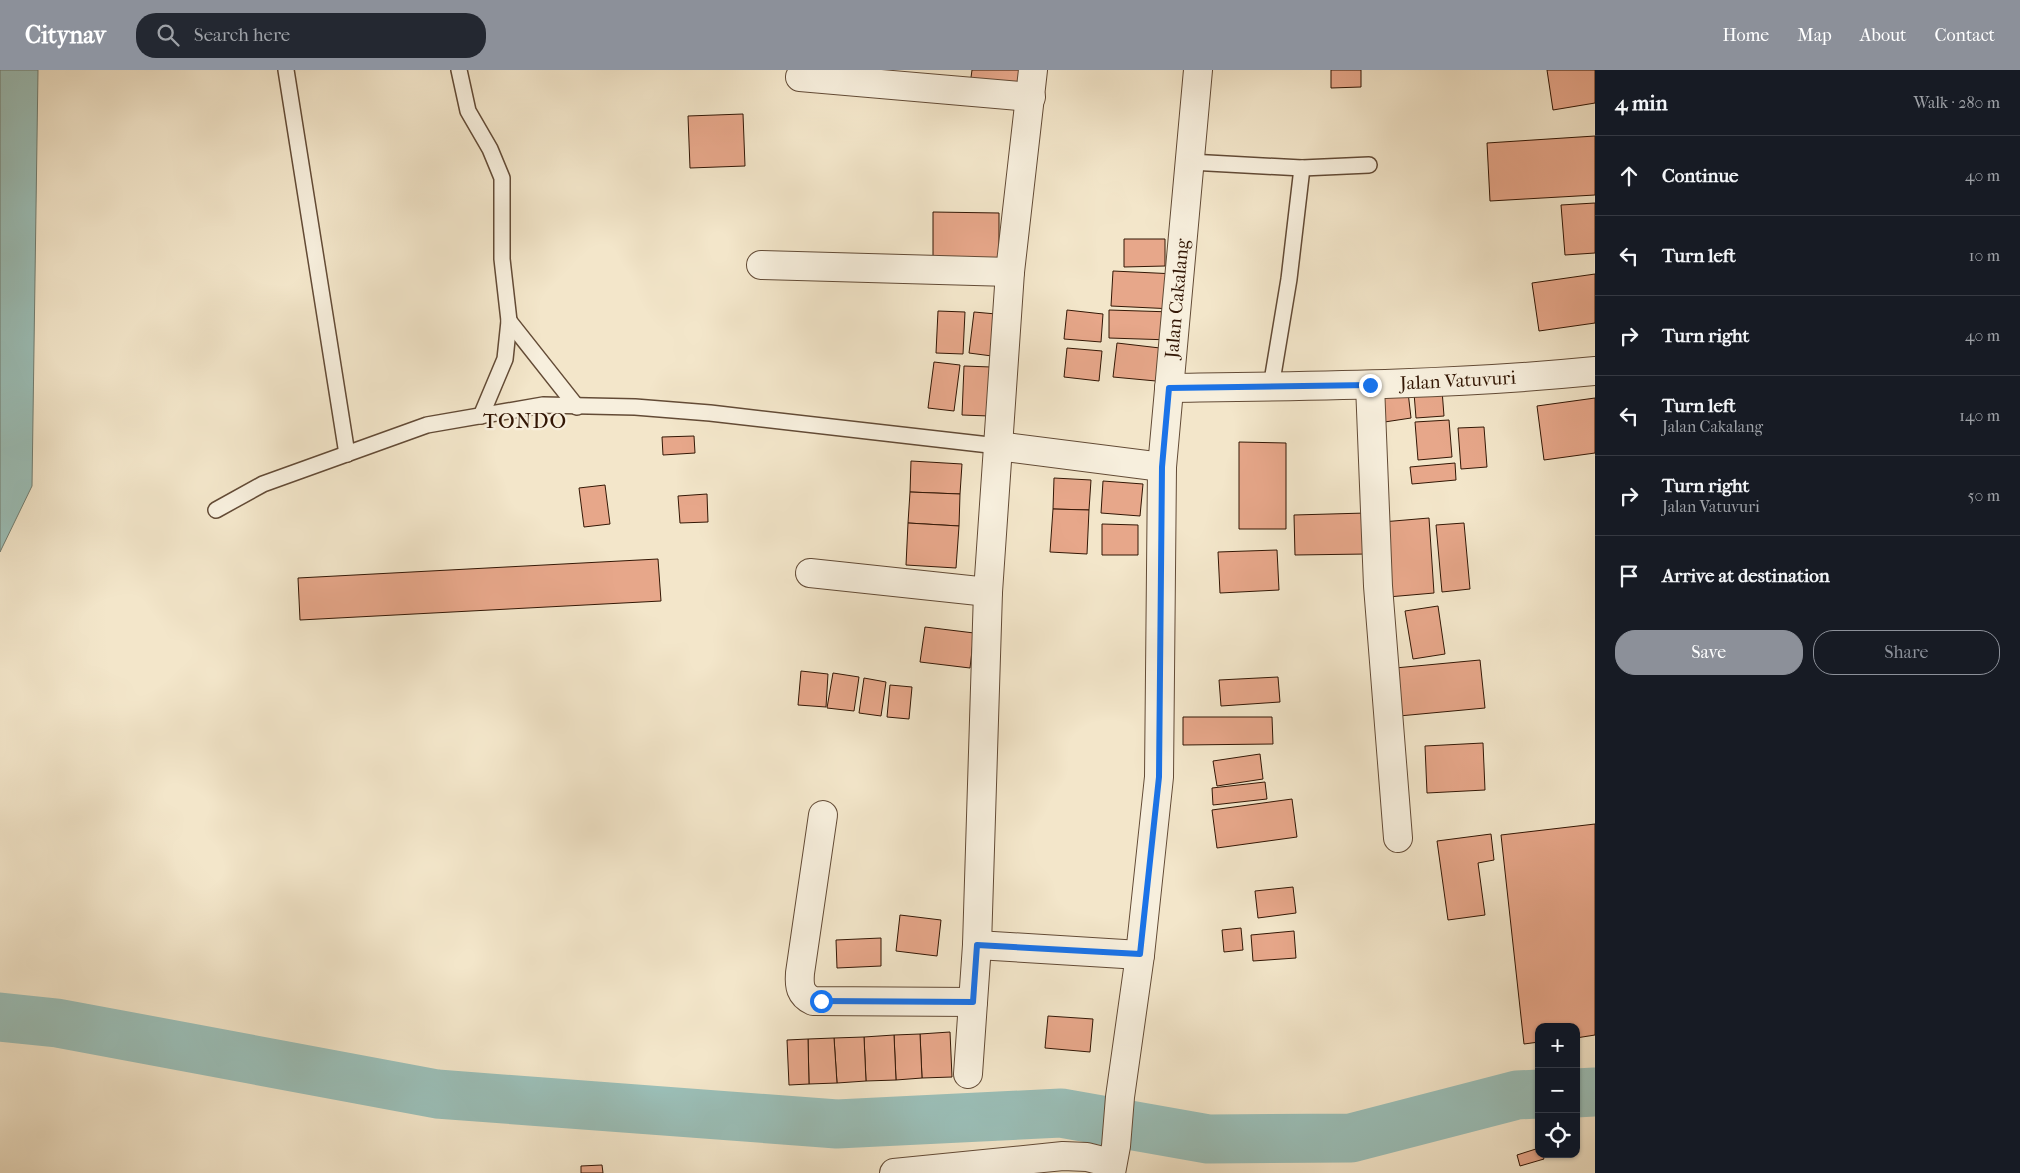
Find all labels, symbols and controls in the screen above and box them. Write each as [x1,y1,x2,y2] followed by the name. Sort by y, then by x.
[136,13,486,58] search box
[25,21,106,49] text: Citynav
[154,21,182,49] icon: search
[194,24,290,46] text: Search here
[1722,25,1769,46] text: Home
[1797,25,1832,46] text: Map
[1860,25,1906,46] text: About
[1934,25,1995,46] text: Contact
[1615,91,1668,115] text: 4 min
[1913,93,2000,112] text: Walk · 280 m
[1615,162,1643,190] icon: ahead
[1662,165,1738,187] text: Continue
[1965,166,2000,185] text: 40 m
[1161,237,1194,362] street label: Jalan Cakalang
[1615,242,1643,270] icon: left
[1662,245,1736,267] text: Turn left
[1969,246,2000,265] text: 10 m
[1615,322,1643,350] icon: right
[1662,325,1749,347] text: Turn right
[1965,326,2000,345] text: 40 m
[1398,367,1517,394] street label: Jalan Vatuvuri
[1359,374,1382,397] route end
[1662,395,1736,417] text: Turn left
[1615,402,1643,430] icon: left
[1959,406,2000,425] text: 140 m
[483,409,567,433] district label: TONDO
[1662,417,1763,436] text: Jalan Cakalang
[1662,475,1749,497] text: Turn right
[1615,482,1643,510] icon: right
[1968,486,2000,505] text: 50 m
[1662,497,1760,516] text: Jalan Vatuvuri
[1615,562,1643,590] icon: arrive
[1662,565,1830,587] text: Arrive at destination
[1615,630,1803,675] button: Save
[1813,630,2000,675] button: Share
[810,990,833,1013] route start
[1535,1023,1580,1158] map controls
[1535,1023,1580,1068] button: +
[1535,1068,1580,1113] button: −
[1535,1113,1580,1158] button: locate

